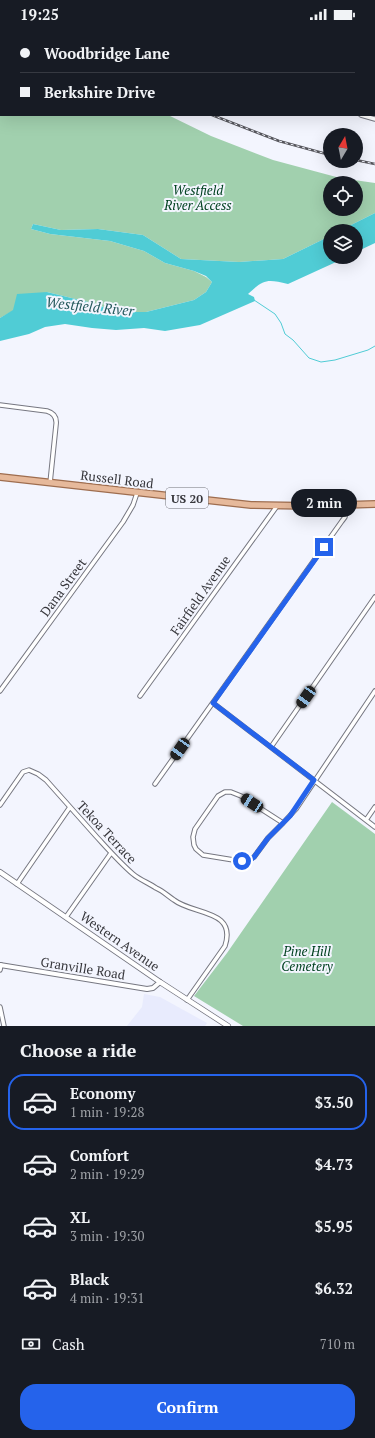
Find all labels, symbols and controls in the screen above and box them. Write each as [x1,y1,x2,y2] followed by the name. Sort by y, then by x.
[20,4,59,24] text: 19:25
[44,43,170,63] text: Woodbridge Lane
[44,82,155,102] text: Berkshire Drive
[323,128,363,168] north arrow
[323,128,363,264] map controls
[323,176,363,216] button: locate
[163,181,232,214] park label: Westfield River Access
[323,224,363,264] button: layers
[45,292,136,320] water label: Westfield River
[79,466,155,492] street label: Russell Road
[166,488,208,508] road number: US 20
[291,489,357,517] callout: 2 min
[306,494,342,512] text: 2 min
[315,538,333,556] route end
[166,552,234,638] street label: Fairfield Avenue
[36,554,90,620] street label: Dana Street
[294,684,318,710] car
[168,736,192,762] car
[239,791,265,815] car
[73,797,141,867] street label: Tekoa Terrace
[233,852,251,870] route start
[77,907,163,975] street label: Western Avenue
[281,942,334,975] park label: Pine Hill Cemetery
[39,952,127,984] street label: Granville Road
[20,1038,136,1062] text: Choose a ride
[70,1083,135,1103] text: Economy
[22,1084,58,1120] icon: car
[315,1092,353,1112] text: $3.50
[70,1103,144,1121] text: 1 min · 19:28
[70,1145,129,1165] text: Comfort
[22,1146,58,1182] icon: car
[315,1154,353,1174] text: $4.73
[70,1165,144,1183] text: 2 min · 19:29
[70,1207,90,1227] text: XL
[22,1208,58,1244] icon: car
[315,1216,353,1236] text: $5.95
[70,1227,144,1245] text: 3 min · 19:30
[70,1269,109,1289] text: Black
[22,1270,58,1306] icon: car
[315,1278,353,1298] text: $6.32
[70,1289,144,1307] text: 4 min · 19:31
[20,1333,42,1355] icon: cash
[52,1334,85,1354] text: Cash
[320,1335,355,1353] text: 710 m
[20,1384,355,1430] button: Confirm

